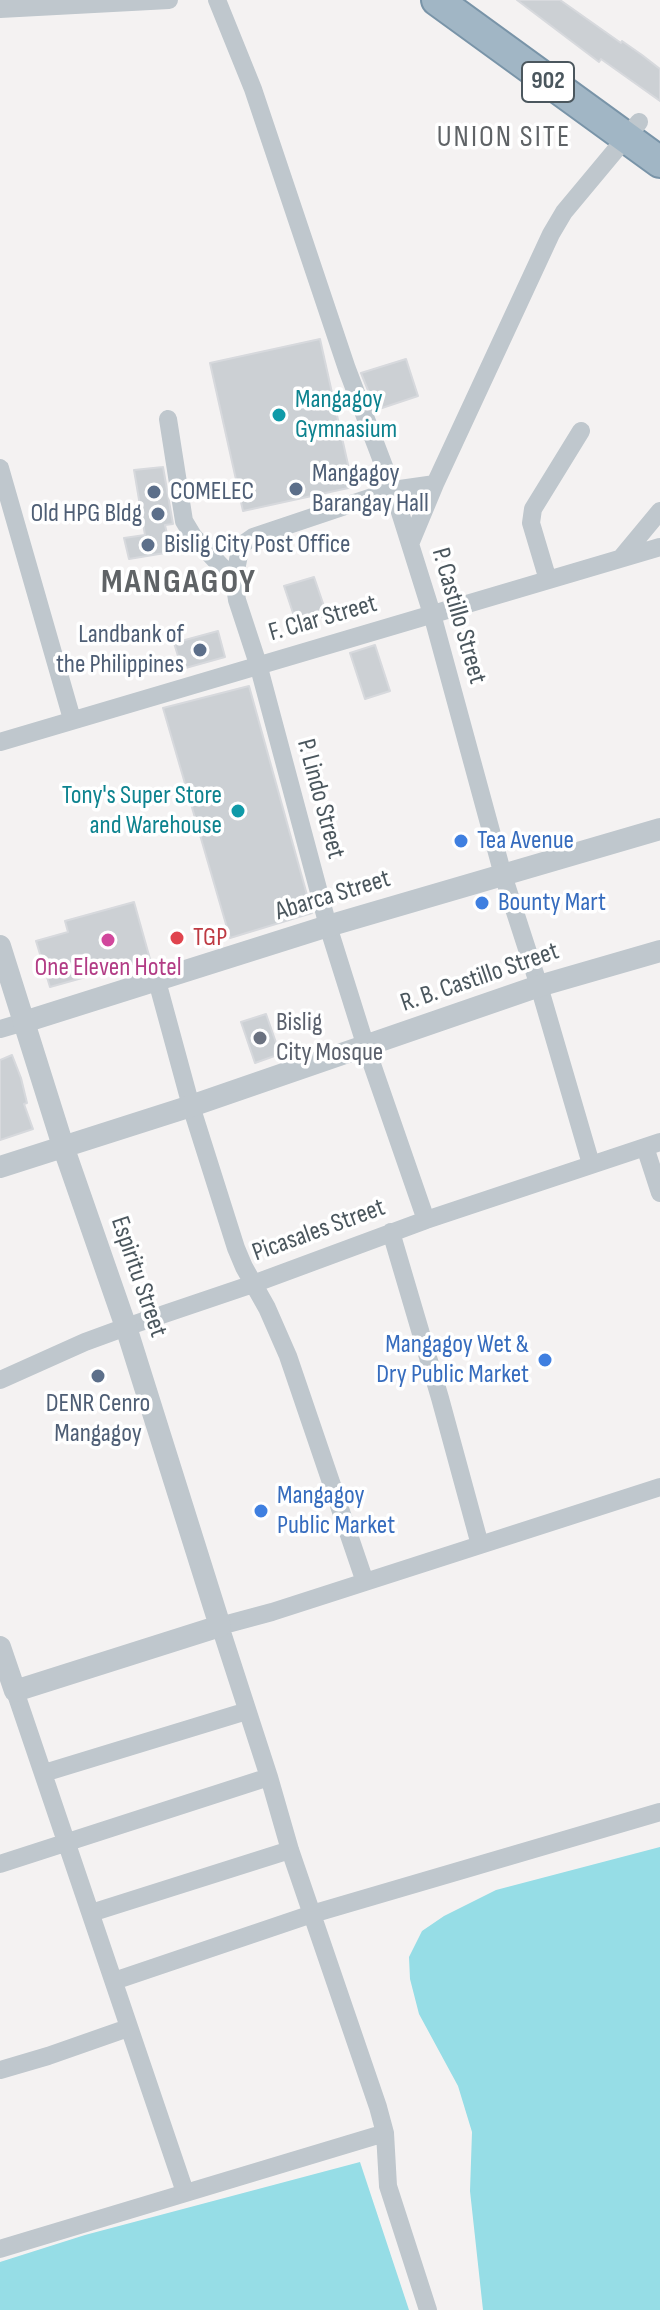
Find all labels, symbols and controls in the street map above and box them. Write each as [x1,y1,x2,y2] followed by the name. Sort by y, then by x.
[522,62,574,102] road number: 902
[437,120,571,156] district label: UNION SITE
[295,384,397,446] place label: Mangagoy Gymnasium
[270,406,288,424] marker: Mangagoy Gymnasium
[312,458,429,520] place label: Mangagoy Barangay Hall
[170,476,254,508] place label: COMELEC
[287,480,305,498] marker: Mangagoy Barangay Hall
[145,483,163,501] marker: COMELEC
[30,498,142,530] place label: Old HPG Bldg
[149,505,167,523] marker: Old HPG Bldg
[164,529,351,561] place label: Bislig City Post Office
[139,536,157,554] marker: Bislig City Post Office
[424,544,492,688] street label: P. Castillo Street
[101,563,257,603] district label: MANGAGOY
[265,589,381,649] street label: F. Clar Street
[56,619,184,680] place label: Landbank of the Philippines
[191,641,209,659] marker: Landbank of the Philippines
[289,736,351,862] street label: P. Lindo Street
[62,780,222,842] place label: Tony's Super Store and Warehouse
[229,802,247,820] marker: Tony's Super Store and Warehouse
[477,825,574,857] place label: Tea Avenue
[452,832,470,850] marker: Tea Avenue
[272,864,394,928] street label: Abarca Street
[498,887,606,919] place label: Bounty Mart
[473,894,491,912] marker: Bounty Mart
[193,922,227,954] place label: TGP
[168,929,186,947] marker: TGP
[99,931,117,949] marker: One Eleven Hotel
[397,936,563,1020] street label: R. B. Castillo Street
[35,952,181,984] place label: One Eleven Hotel
[276,1007,383,1068] place label: Bislig City Mosque
[251,1029,269,1047] marker: Bislig City Mosque
[248,1193,390,1269] street label: Picasales Street
[103,1212,173,1342] street label: Espiritu Street
[376,1329,529,1390] place label: Mangagoy Wet & Dry Public Market
[536,1351,554,1369] marker: Mangagoy Wet & Dry Public Market
[89,1367,107,1385] marker: DENR Cenro Mangagoy
[46,1388,150,1450] place label: DENR Cenro Mangagoy
[277,1480,395,1542] place label: Mangagoy Public Market
[252,1502,270,1520] marker: Mangagoy Public Market

